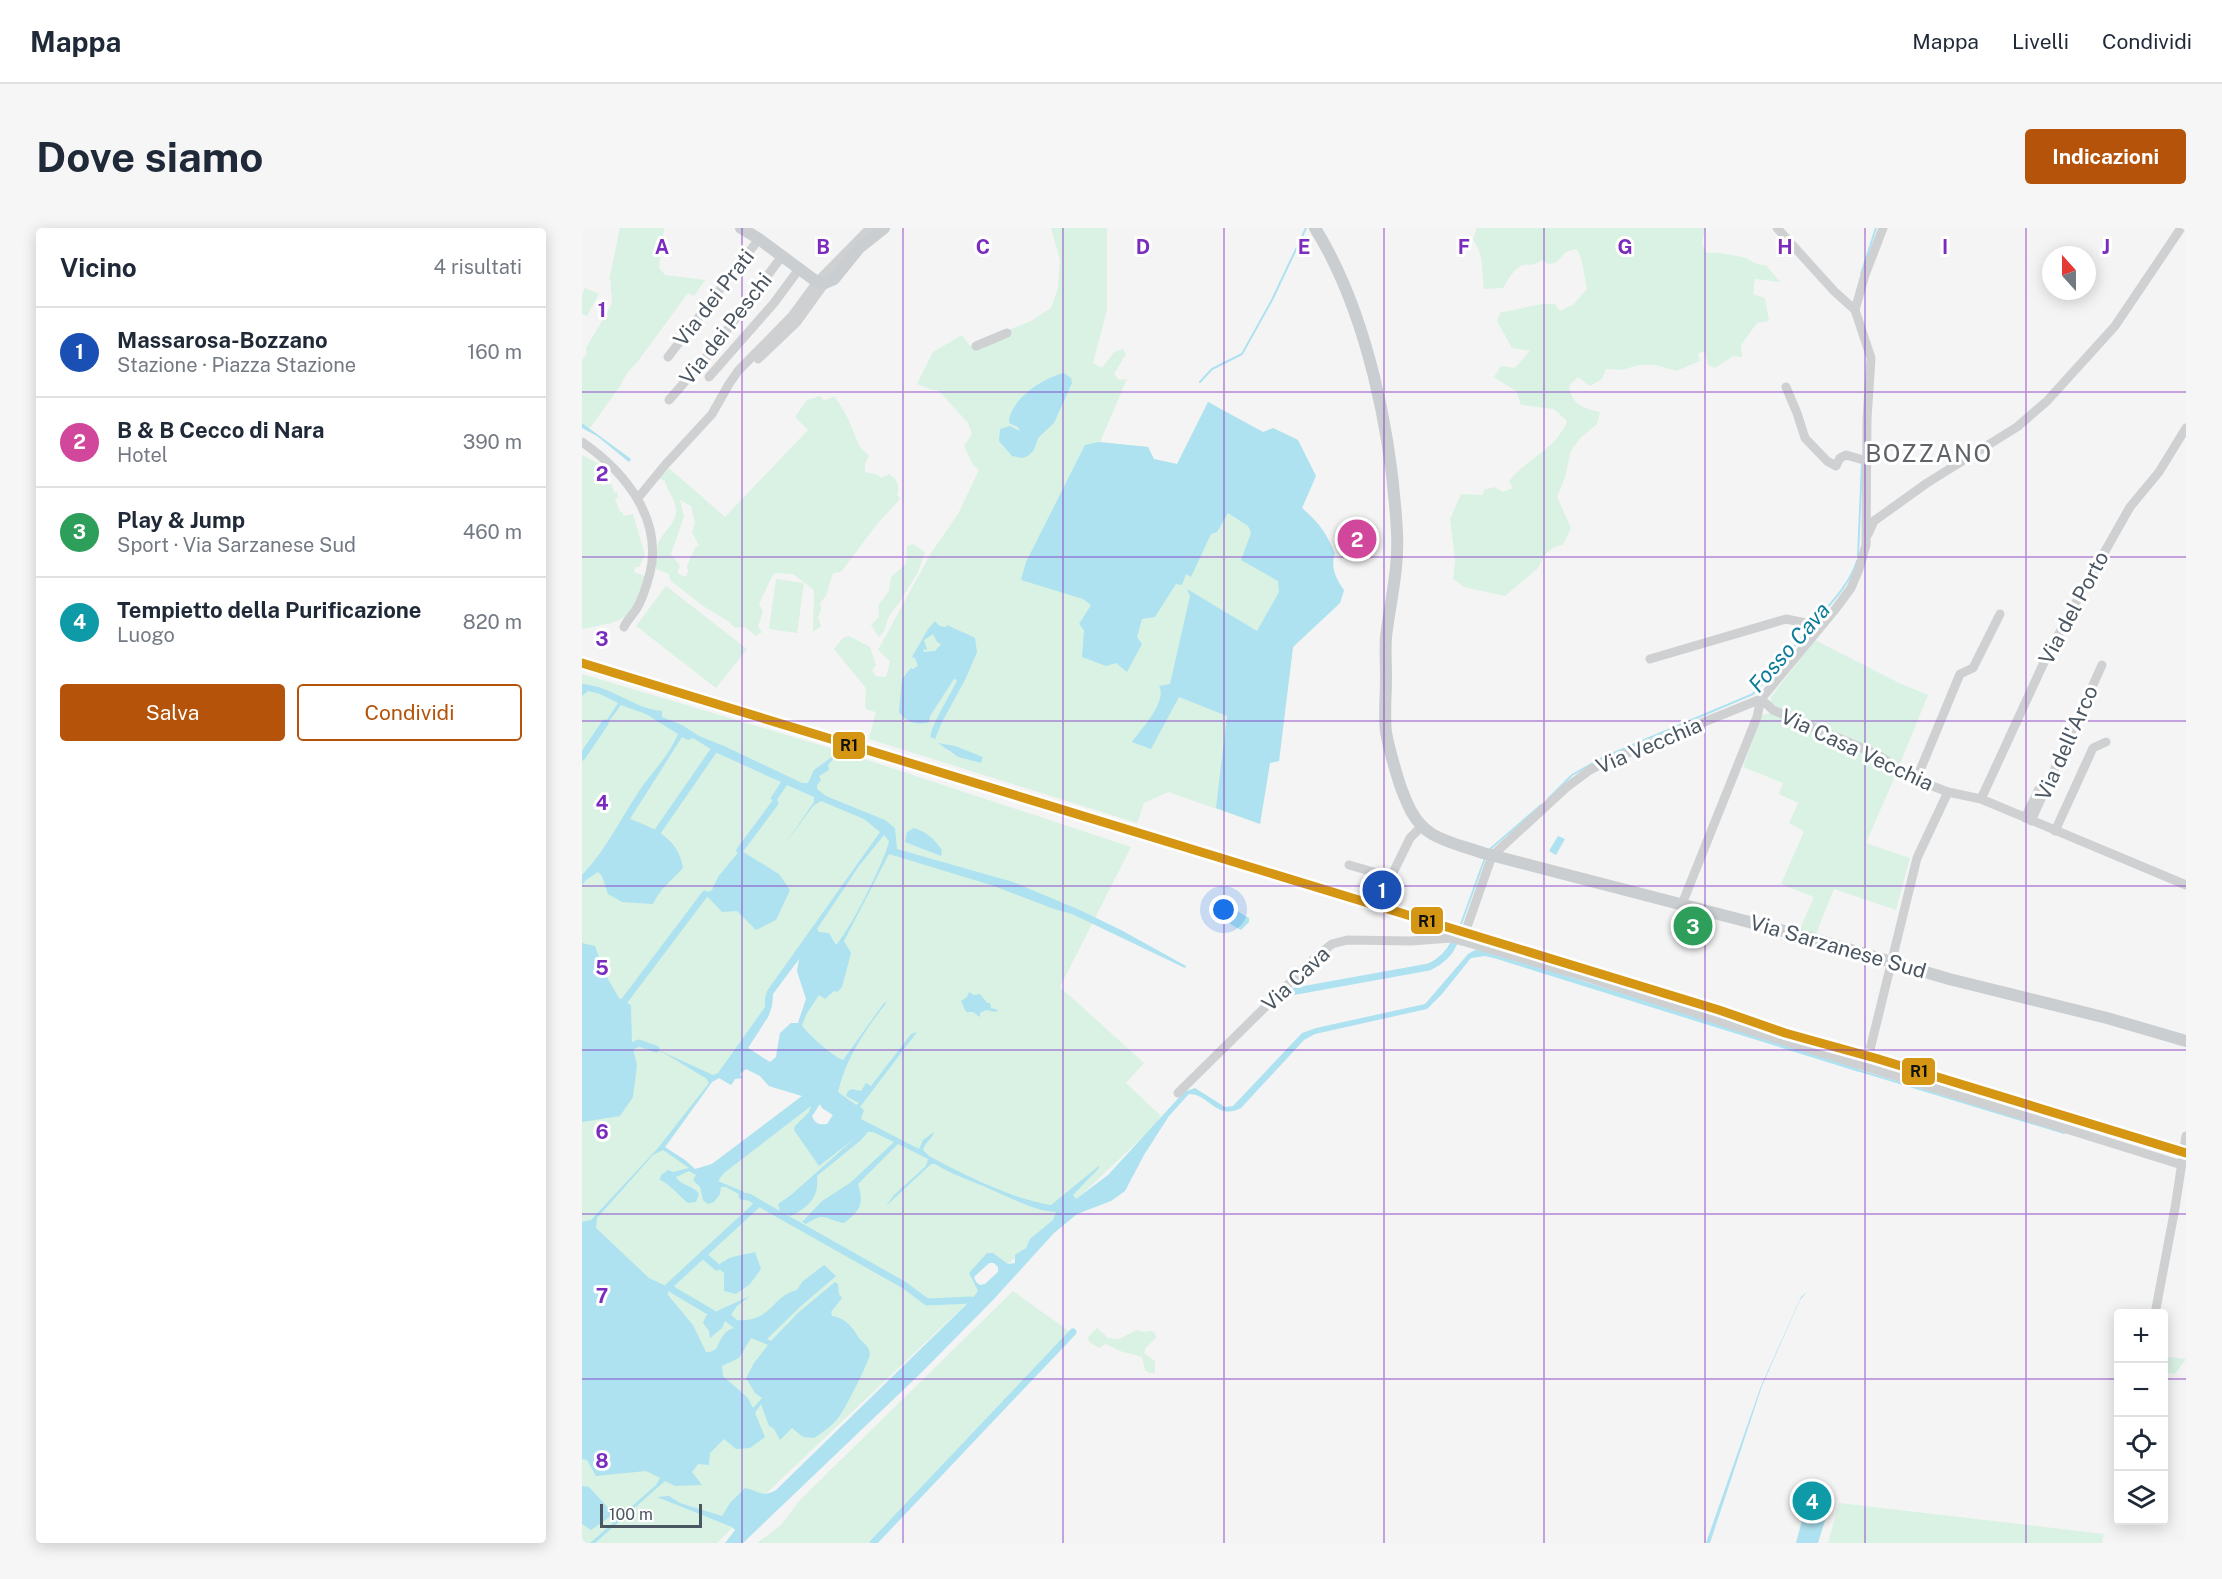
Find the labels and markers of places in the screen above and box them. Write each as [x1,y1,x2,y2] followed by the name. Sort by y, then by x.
[1338,516,1376,562] pin: 2
[1362,868,1402,912] pin: 1
[1674,904,1712,948] pin: 3
[1792,1478,1832,1524] pin: 4

